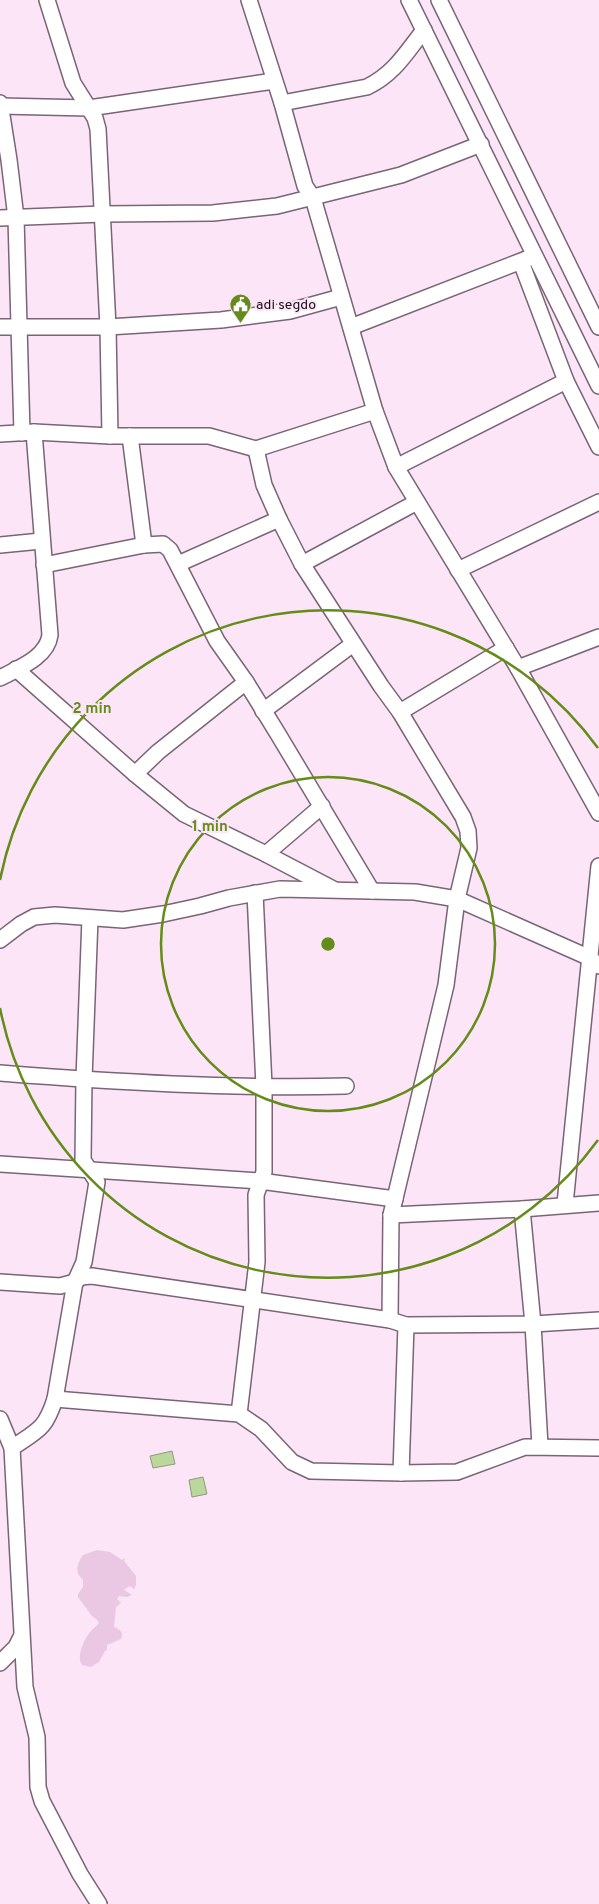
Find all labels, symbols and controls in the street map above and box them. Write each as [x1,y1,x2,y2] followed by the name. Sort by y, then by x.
[228,292,252,323] public building icon: adi segdo
[256,297,316,314] place label: adi segdo
[72,700,112,719] text: 2 min
[192,818,228,837] text: 1 min
[319,935,337,953] centre of rings

